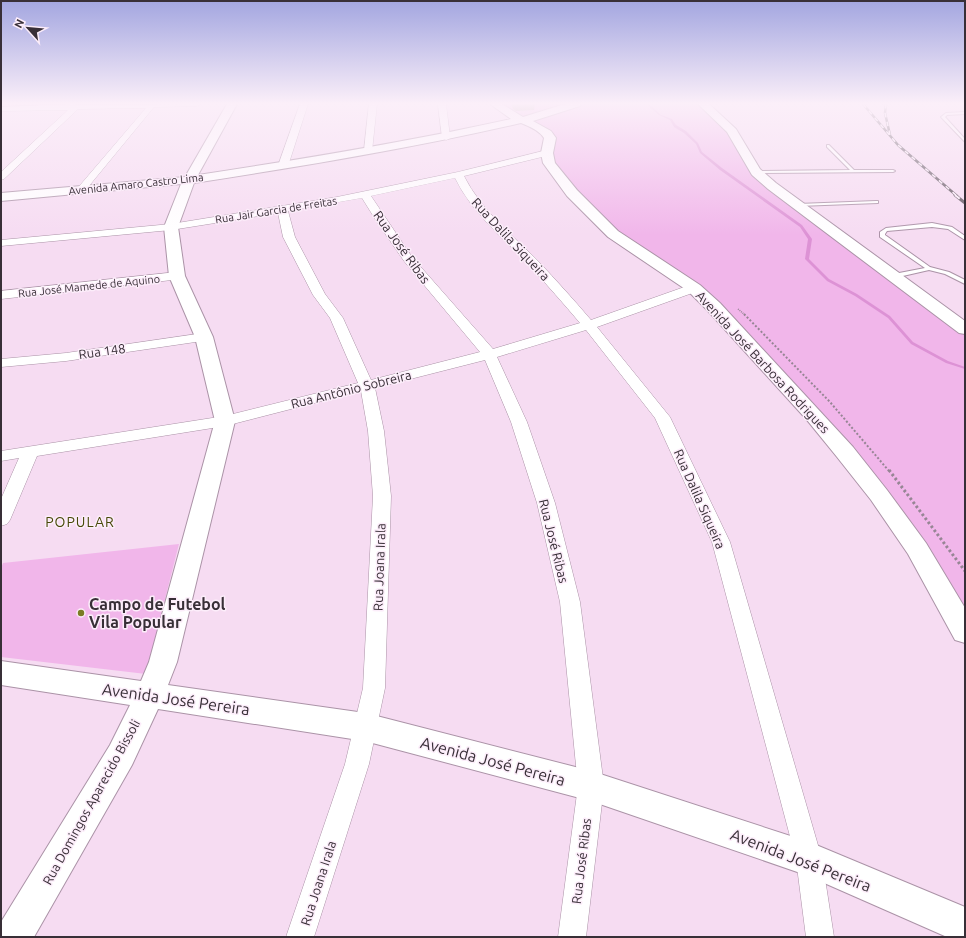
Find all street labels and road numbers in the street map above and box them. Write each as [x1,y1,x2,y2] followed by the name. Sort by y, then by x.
[68,171,204,197] street label: Avenida Amaro Castro Lima
[214,194,338,226] street label: Rua Jair Garcia de Freitas
[469,195,553,283] street label: Rua Dalila Siqueira
[371,208,433,286] street label: Rua José Ribas
[17,273,161,299] street label: Rua José Mamede de Aquino
[693,288,833,436] street label: Avenida José Barbosa Rodrigues
[78,341,126,361] street label: Rua 148
[289,367,413,411] street label: Rua Antônio Sobreira
[672,447,728,551] street label: Rua Dalila Siqueira
[537,497,571,585] street label: Rua José Ribas
[370,523,388,611] street label: Rua Joana Irala
[101,680,251,718] street label: Avenida José Pereira
[40,717,142,887] street label: Rua Domingos Aparecido Bissoli
[419,733,567,789] street label: Avenida José Pereira
[569,817,593,905] street label: Rua José Ribas
[728,825,874,895] street label: Avenida José Pereira
[298,839,338,927] street label: Rua Joana Irala

